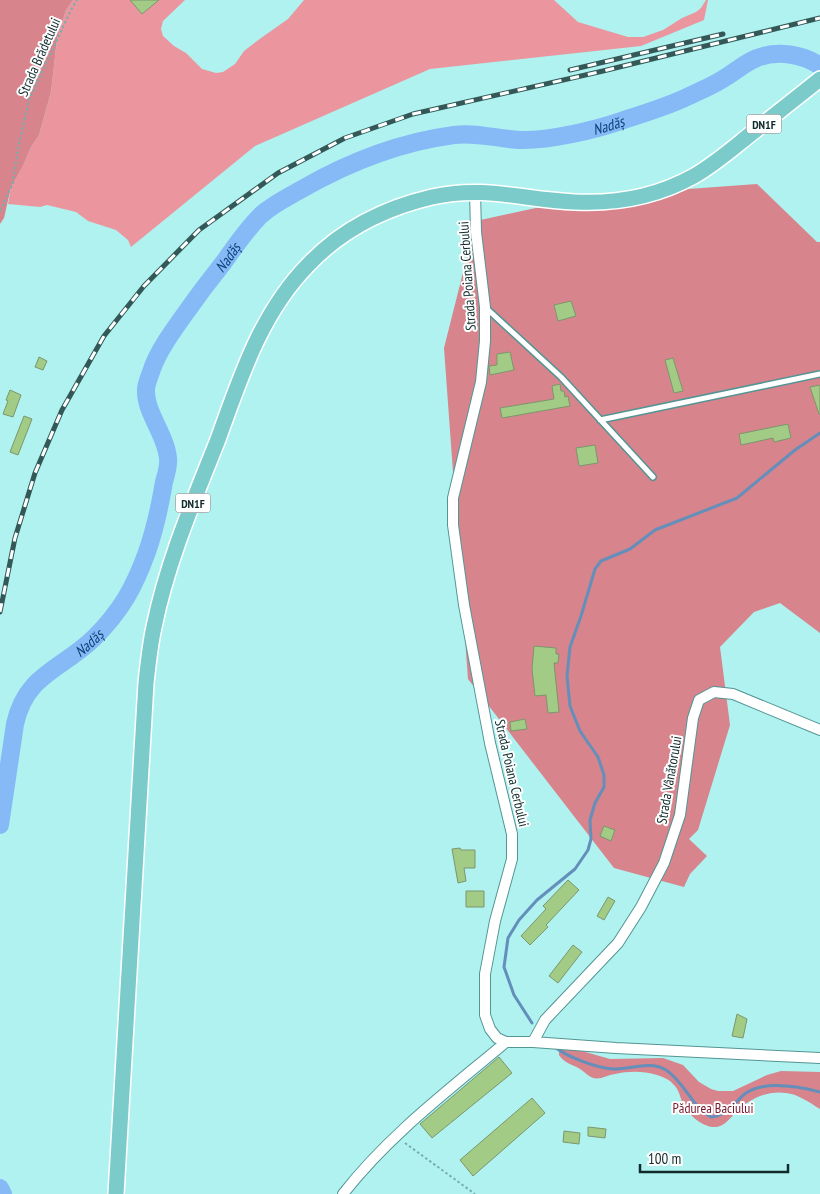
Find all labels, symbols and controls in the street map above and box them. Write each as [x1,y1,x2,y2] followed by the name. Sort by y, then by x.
[14,15,64,99] street label: Strada Brădetului
[591,111,628,138] water label: Nadăș
[746,115,782,134] road number: DN1F
[454,221,480,331] street label: Strada Poiana Cerbului
[210,237,245,276] water label: Nadăș
[176,493,210,512] road number: DN1F
[71,624,108,660] water label: Nadăș
[491,718,533,828] street label: Strada Poiana Cerbului
[652,735,686,825] street label: Strada Vânătorului
[673,1099,753,1117] park label: Pădurea Baciului
[640,1142,788,1174] scale bar
[648,1149,681,1168] text: 100 m

